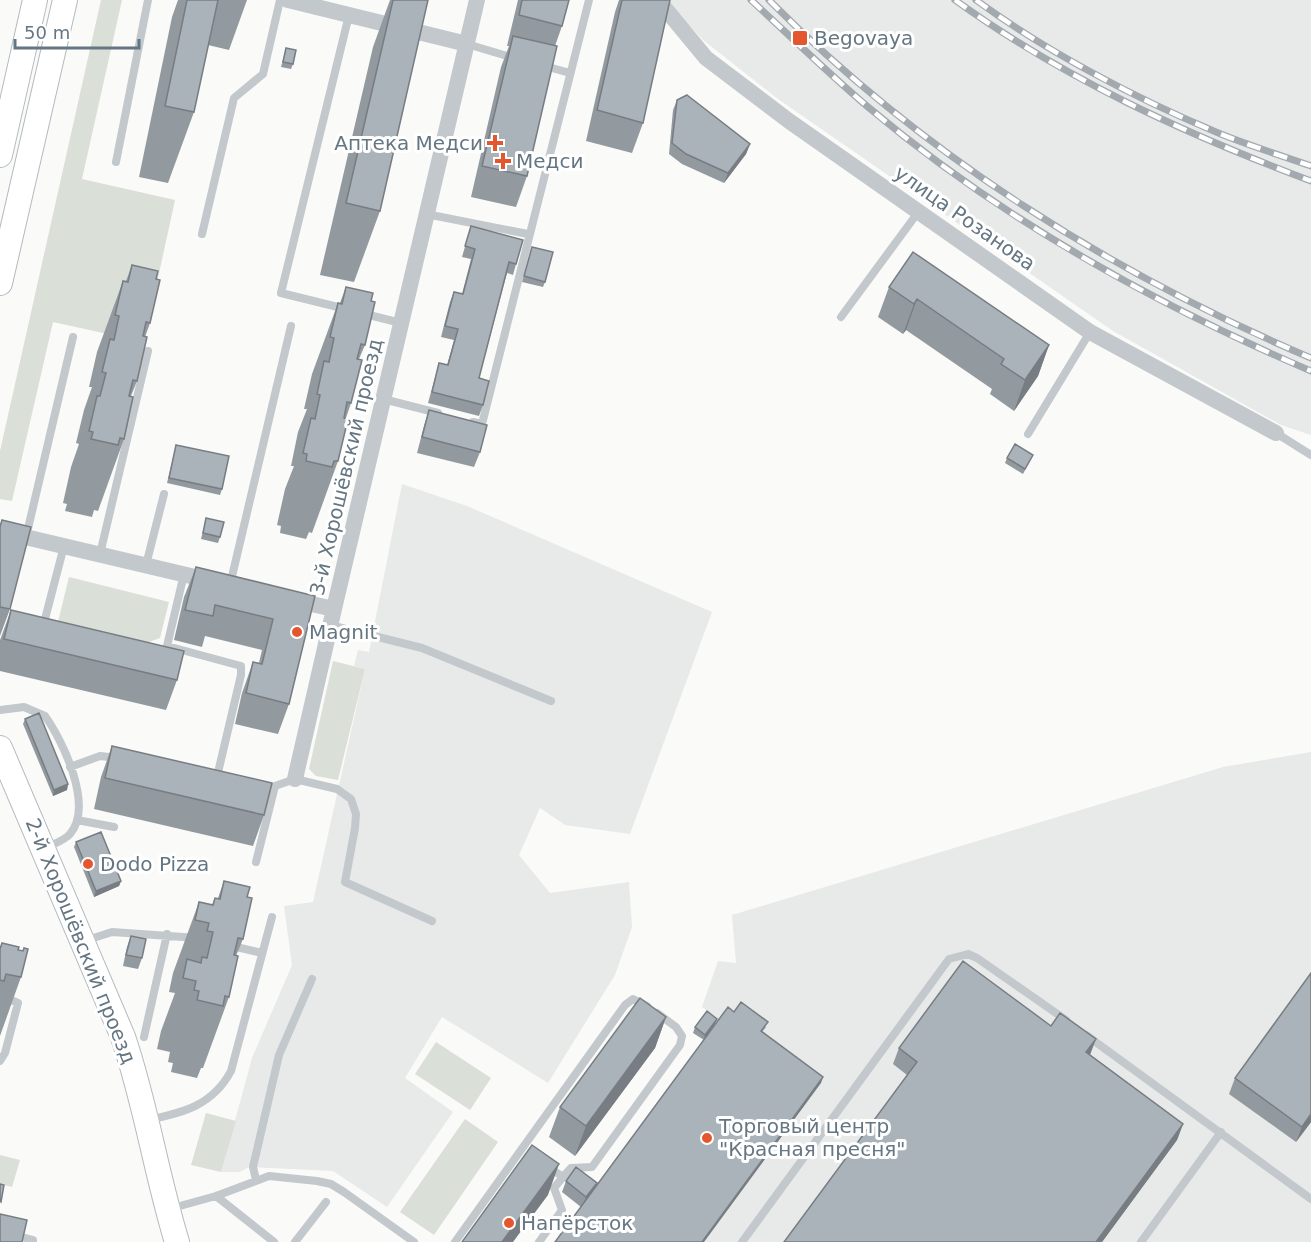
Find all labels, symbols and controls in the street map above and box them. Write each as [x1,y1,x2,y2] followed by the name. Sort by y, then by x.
[15,12,140,50] scale bar
[24,22,70,43] text: 50 m
[814,26,913,50] place label: Begovaya
[791,29,809,47] marker: Begovaya
[334,131,483,155] place label: Аптека Медси
[488,136,502,150] marker: Аптека Медси
[516,149,583,173] place label: Медси
[494,152,512,170] marker: Медси
[890,160,1040,276] street label: улица Розанова
[305,336,387,598] street label: 3-й Хорошёвский проезд
[309,620,377,644] place label: Magnit
[290,625,304,639] marker: Magnit
[21,815,141,1067] street label: 2-й Хорошёвский проезд
[100,852,209,876] place label: Dodo Pizza
[81,857,95,871] marker: Dodo Pizza
[718,1114,905,1161] place label: Торговый центр "Красная пресня"
[700,1131,714,1145] marker: Торговый центр "Красная пресня"
[521,1211,633,1235] place label: Напёрсток
[502,1216,516,1230] marker: Напёрсток

